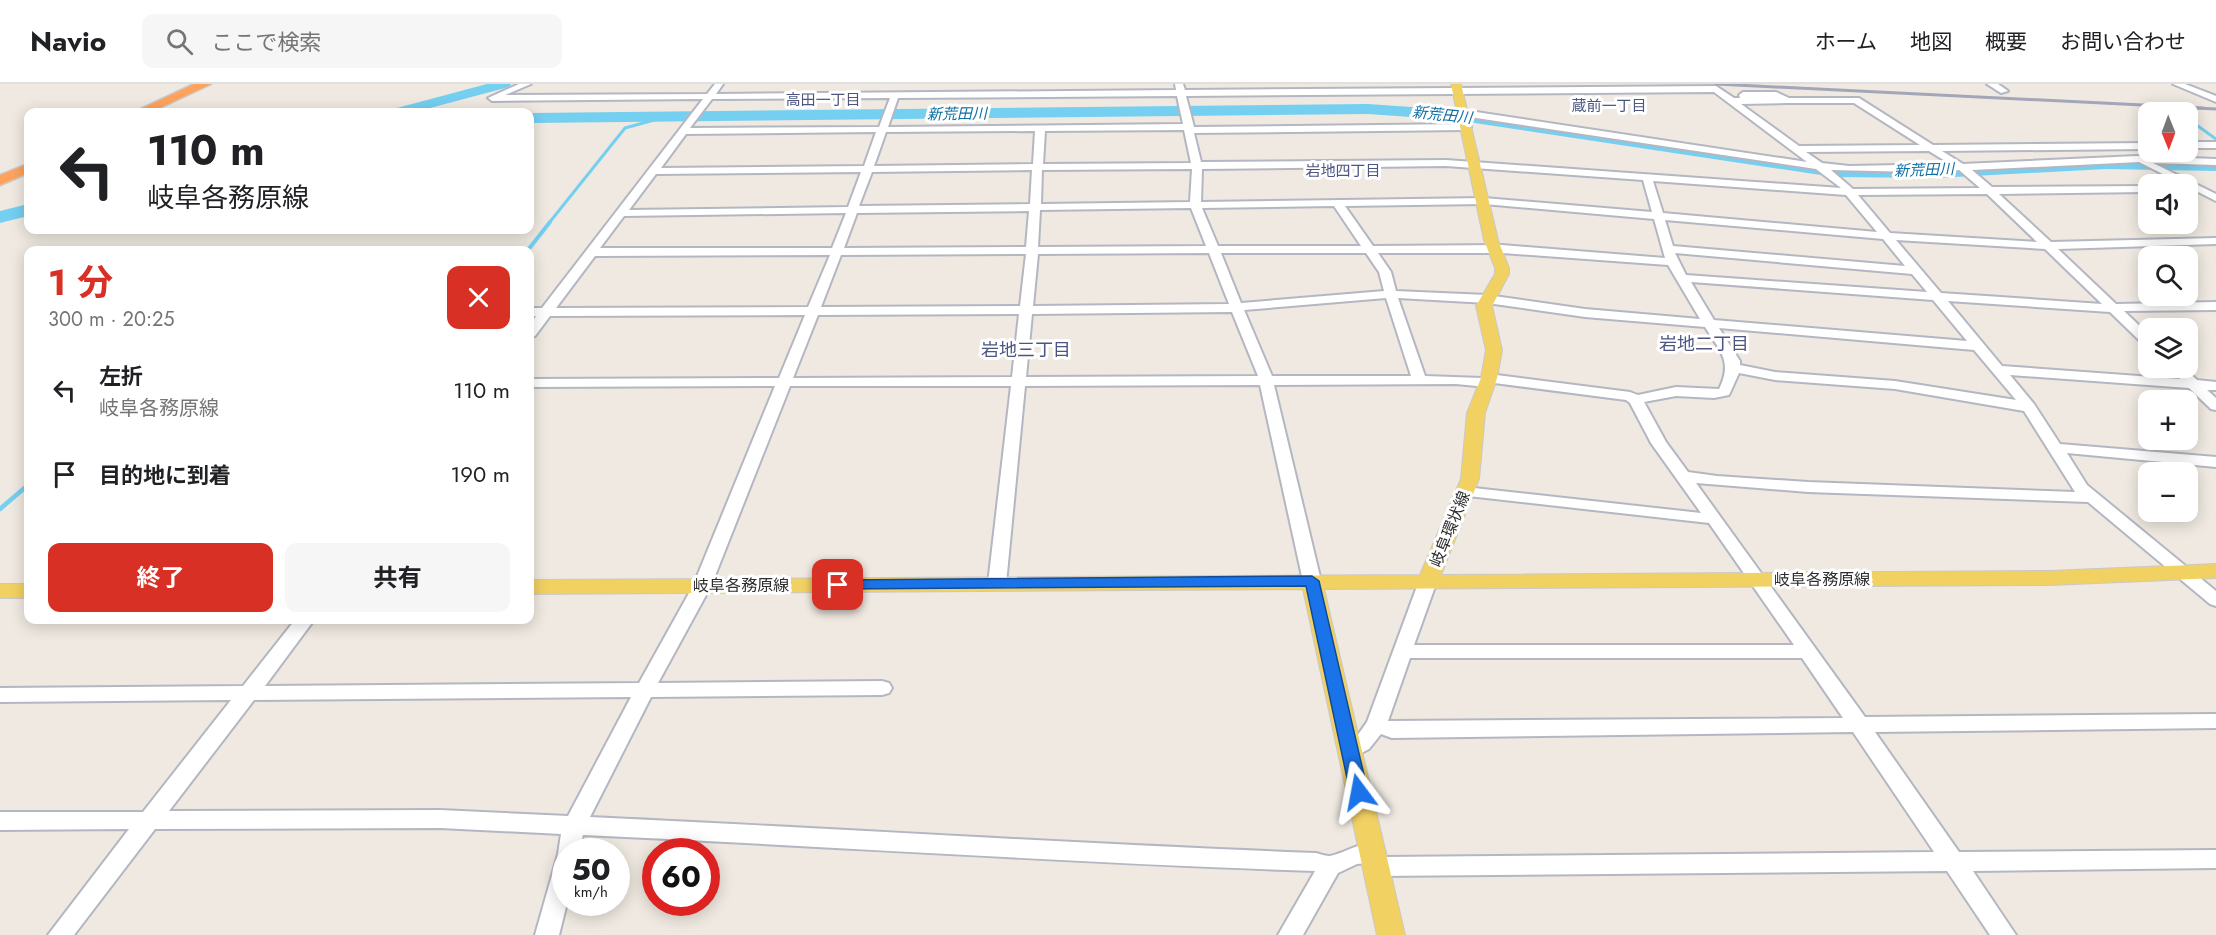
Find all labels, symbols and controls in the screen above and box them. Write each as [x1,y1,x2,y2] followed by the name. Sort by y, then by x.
[142,14,562,68] search box
[30,21,106,62] text: Navio
[163,25,196,58] icon: search
[211,26,321,58] text: ここで検索
[1815,27,1877,57] text: ホーム
[1910,27,1952,57] text: 地図
[1985,27,2027,57] text: 概要
[2060,27,2186,57] text: お問い合わせ
[785,89,861,111] district label: 高田一丁目
[1571,95,1647,117] district label: 蔵前一丁目
[1411,101,1475,129] water label: 新荒田川
[927,102,989,126] water label: 新荒田川
[2138,102,2198,162] north arrow
[2138,102,2198,522] map controls
[147,120,265,181] text: 110 m
[48,132,126,210] icon: left
[1894,158,1956,182] water label: 新荒田川
[1305,160,1381,182] district label: 岩地四丁目
[2138,174,2198,234] button: sound
[147,178,309,217] text: 岐阜各務原線
[2138,246,2198,306] button: search
[48,256,113,308] text: 1 分
[447,266,510,329] button: close
[48,305,175,334] text: 300 m · 20:25
[2138,318,2198,378] button: layers
[1659,331,1749,357] district label: 岩地二丁目
[981,337,1071,363] district label: 岩地三丁目
[99,360,143,392] text: 左折
[48,374,81,407] icon: left
[453,374,510,406] text: 110 m
[2138,390,2198,450] button: +
[99,394,219,423] text: 岐阜各務原線
[48,458,81,491] icon: arrive
[450,458,510,490] text: 190 m
[99,459,231,491] text: 目的地に到着
[2138,462,2198,522] button: −
[1424,488,1476,570] street label: 岐阜環状線
[48,543,273,612] button: 終了
[285,543,510,612] button: 共有
[812,559,863,610] pin
[821,568,854,601] icon: arrive
[1774,568,1870,591] street label: 岐阜各務原線
[693,574,789,597] street label: 岐阜各務原線
[1327,760,1391,824] position arrow
[642,838,720,916] speed limit sign: 60
[571,848,611,891] text: 50
[574,881,608,903] text: km/h

